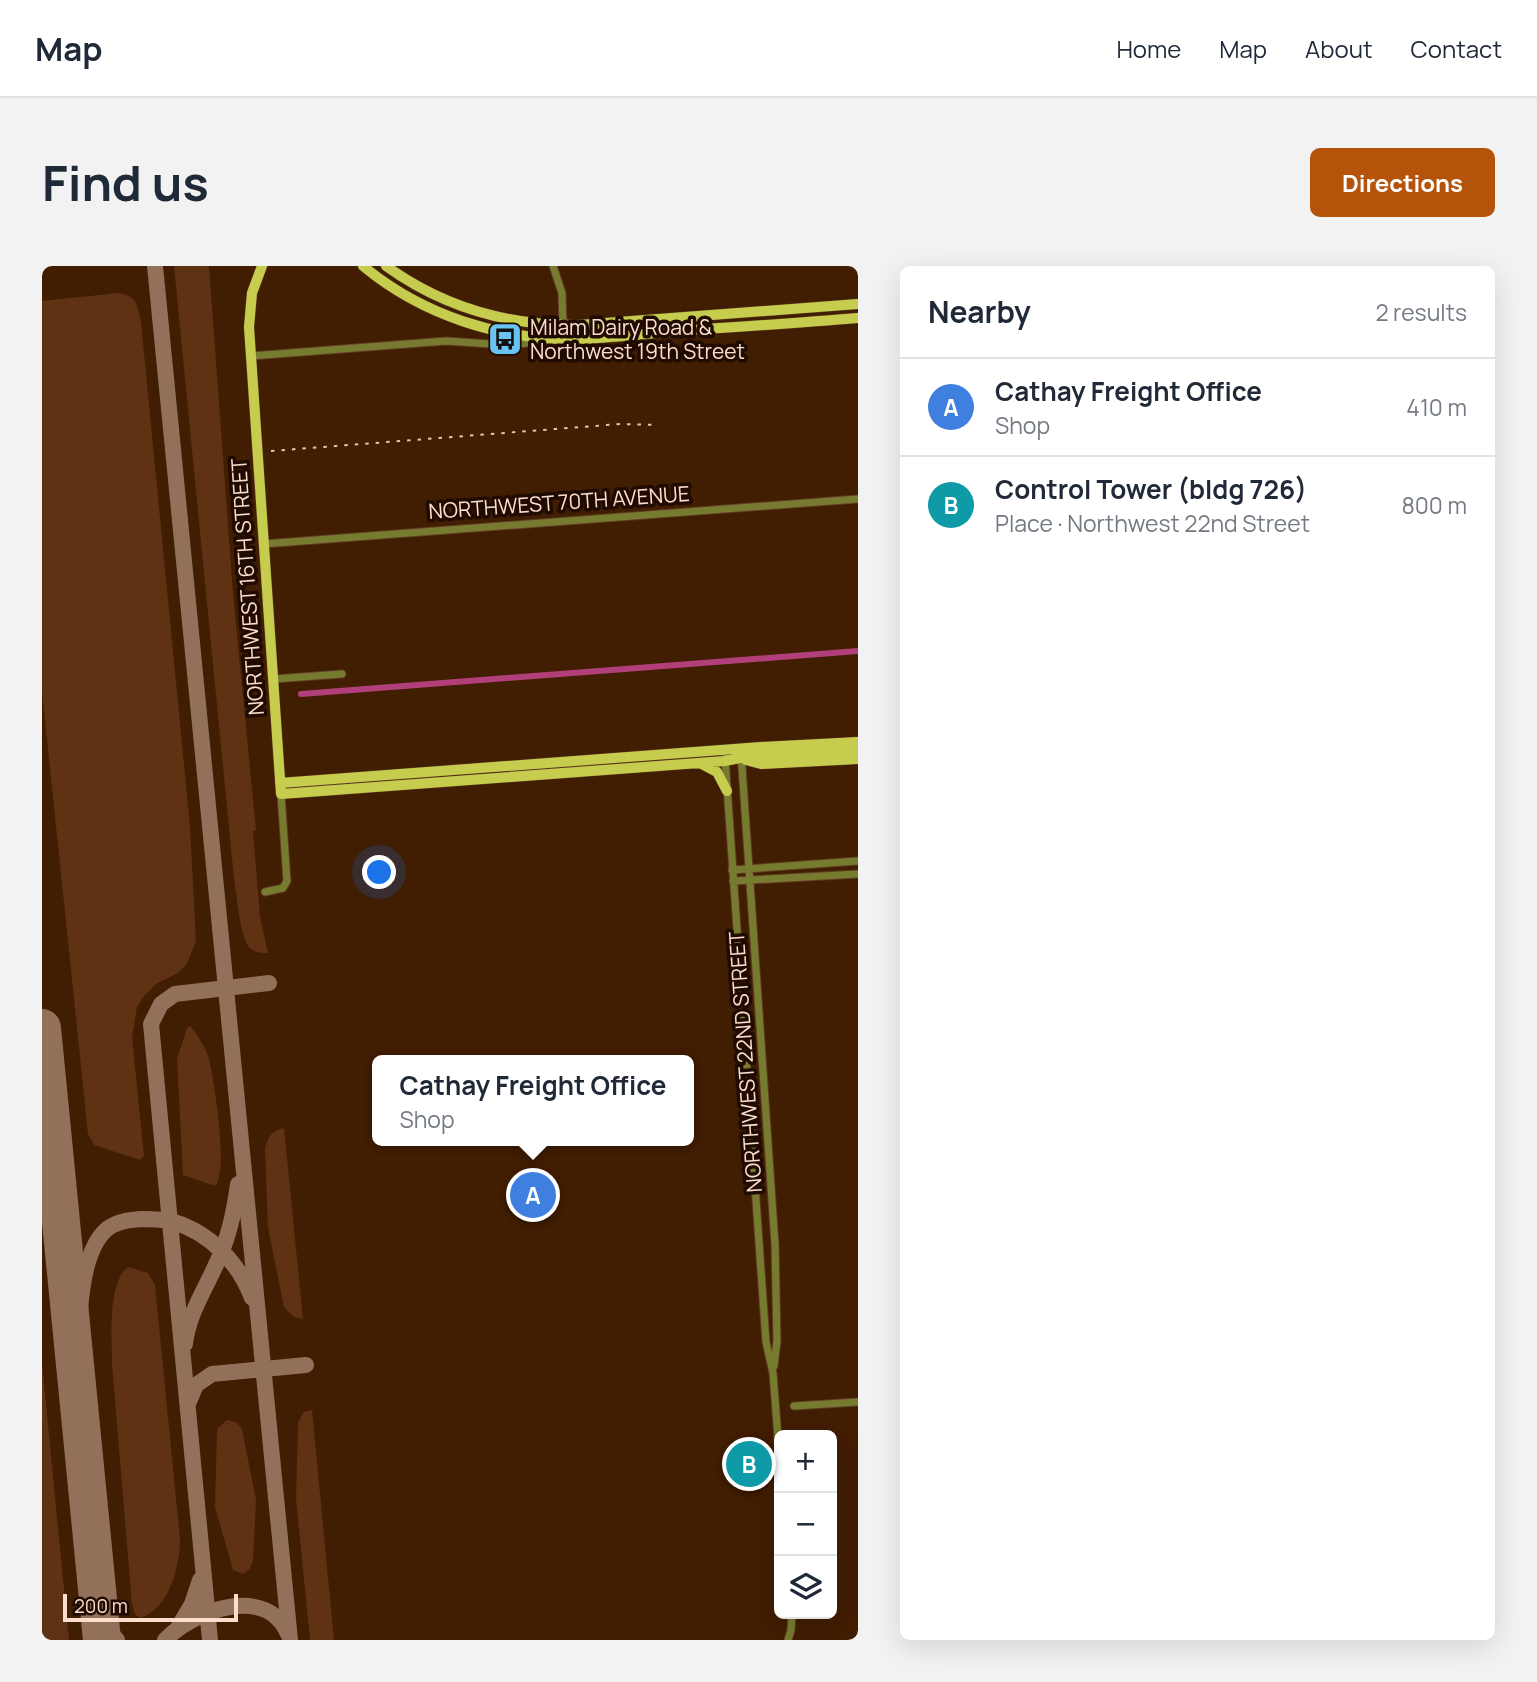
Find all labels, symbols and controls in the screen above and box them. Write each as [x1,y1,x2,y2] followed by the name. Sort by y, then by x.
[35,26,103,71] text: Map
[1116,32,1181,65] text: Home
[1219,32,1267,65] text: Map
[1305,32,1373,65] text: About
[1411,32,1502,65] text: Contact
[1310,148,1495,217] button: Directions
[42,149,209,216] text: Find us
[928,291,1031,332] text: Nearby
[1375,296,1467,328] text: 2 results
[530,313,745,365] place label: Milam Dairy Road & Northwest 19th Street
[486,320,524,358] bus stop icon: Milam Dairy Road & Northwest 19th Street
[995,373,1262,409] text: Cathay Freight Office
[943,391,959,423] text: A
[1406,391,1467,423] text: 410 m
[995,409,1050,441] text: Shop
[224,457,270,716] street label: NORTHWEST 16TH STREET
[995,471,1307,507] text: Control Tower (bldg 726)
[427,479,691,525] street label: NORTHWEST 70TH AVENUE
[944,489,958,521] text: B
[1401,489,1467,521] text: 800 m
[995,507,1310,539] text: Place · Northwest 22nd Street
[362,855,396,889] your location
[722,930,768,1193] street label: NORTHWEST 22ND STREET
[372,1055,694,1146] popup
[399,1067,667,1103] text: Cathay Freight Office
[399,1103,455,1135] text: Shop
[510,1169,556,1221] pin: A
[774,1430,837,1619] map controls
[774,1430,837,1493] button: +
[726,1438,772,1490] pin: B
[774,1493,837,1556] button: −
[774,1556,837,1619] button: layers
[63,1591,238,1623] scale bar
[74,1593,128,1619] text: 200 m

